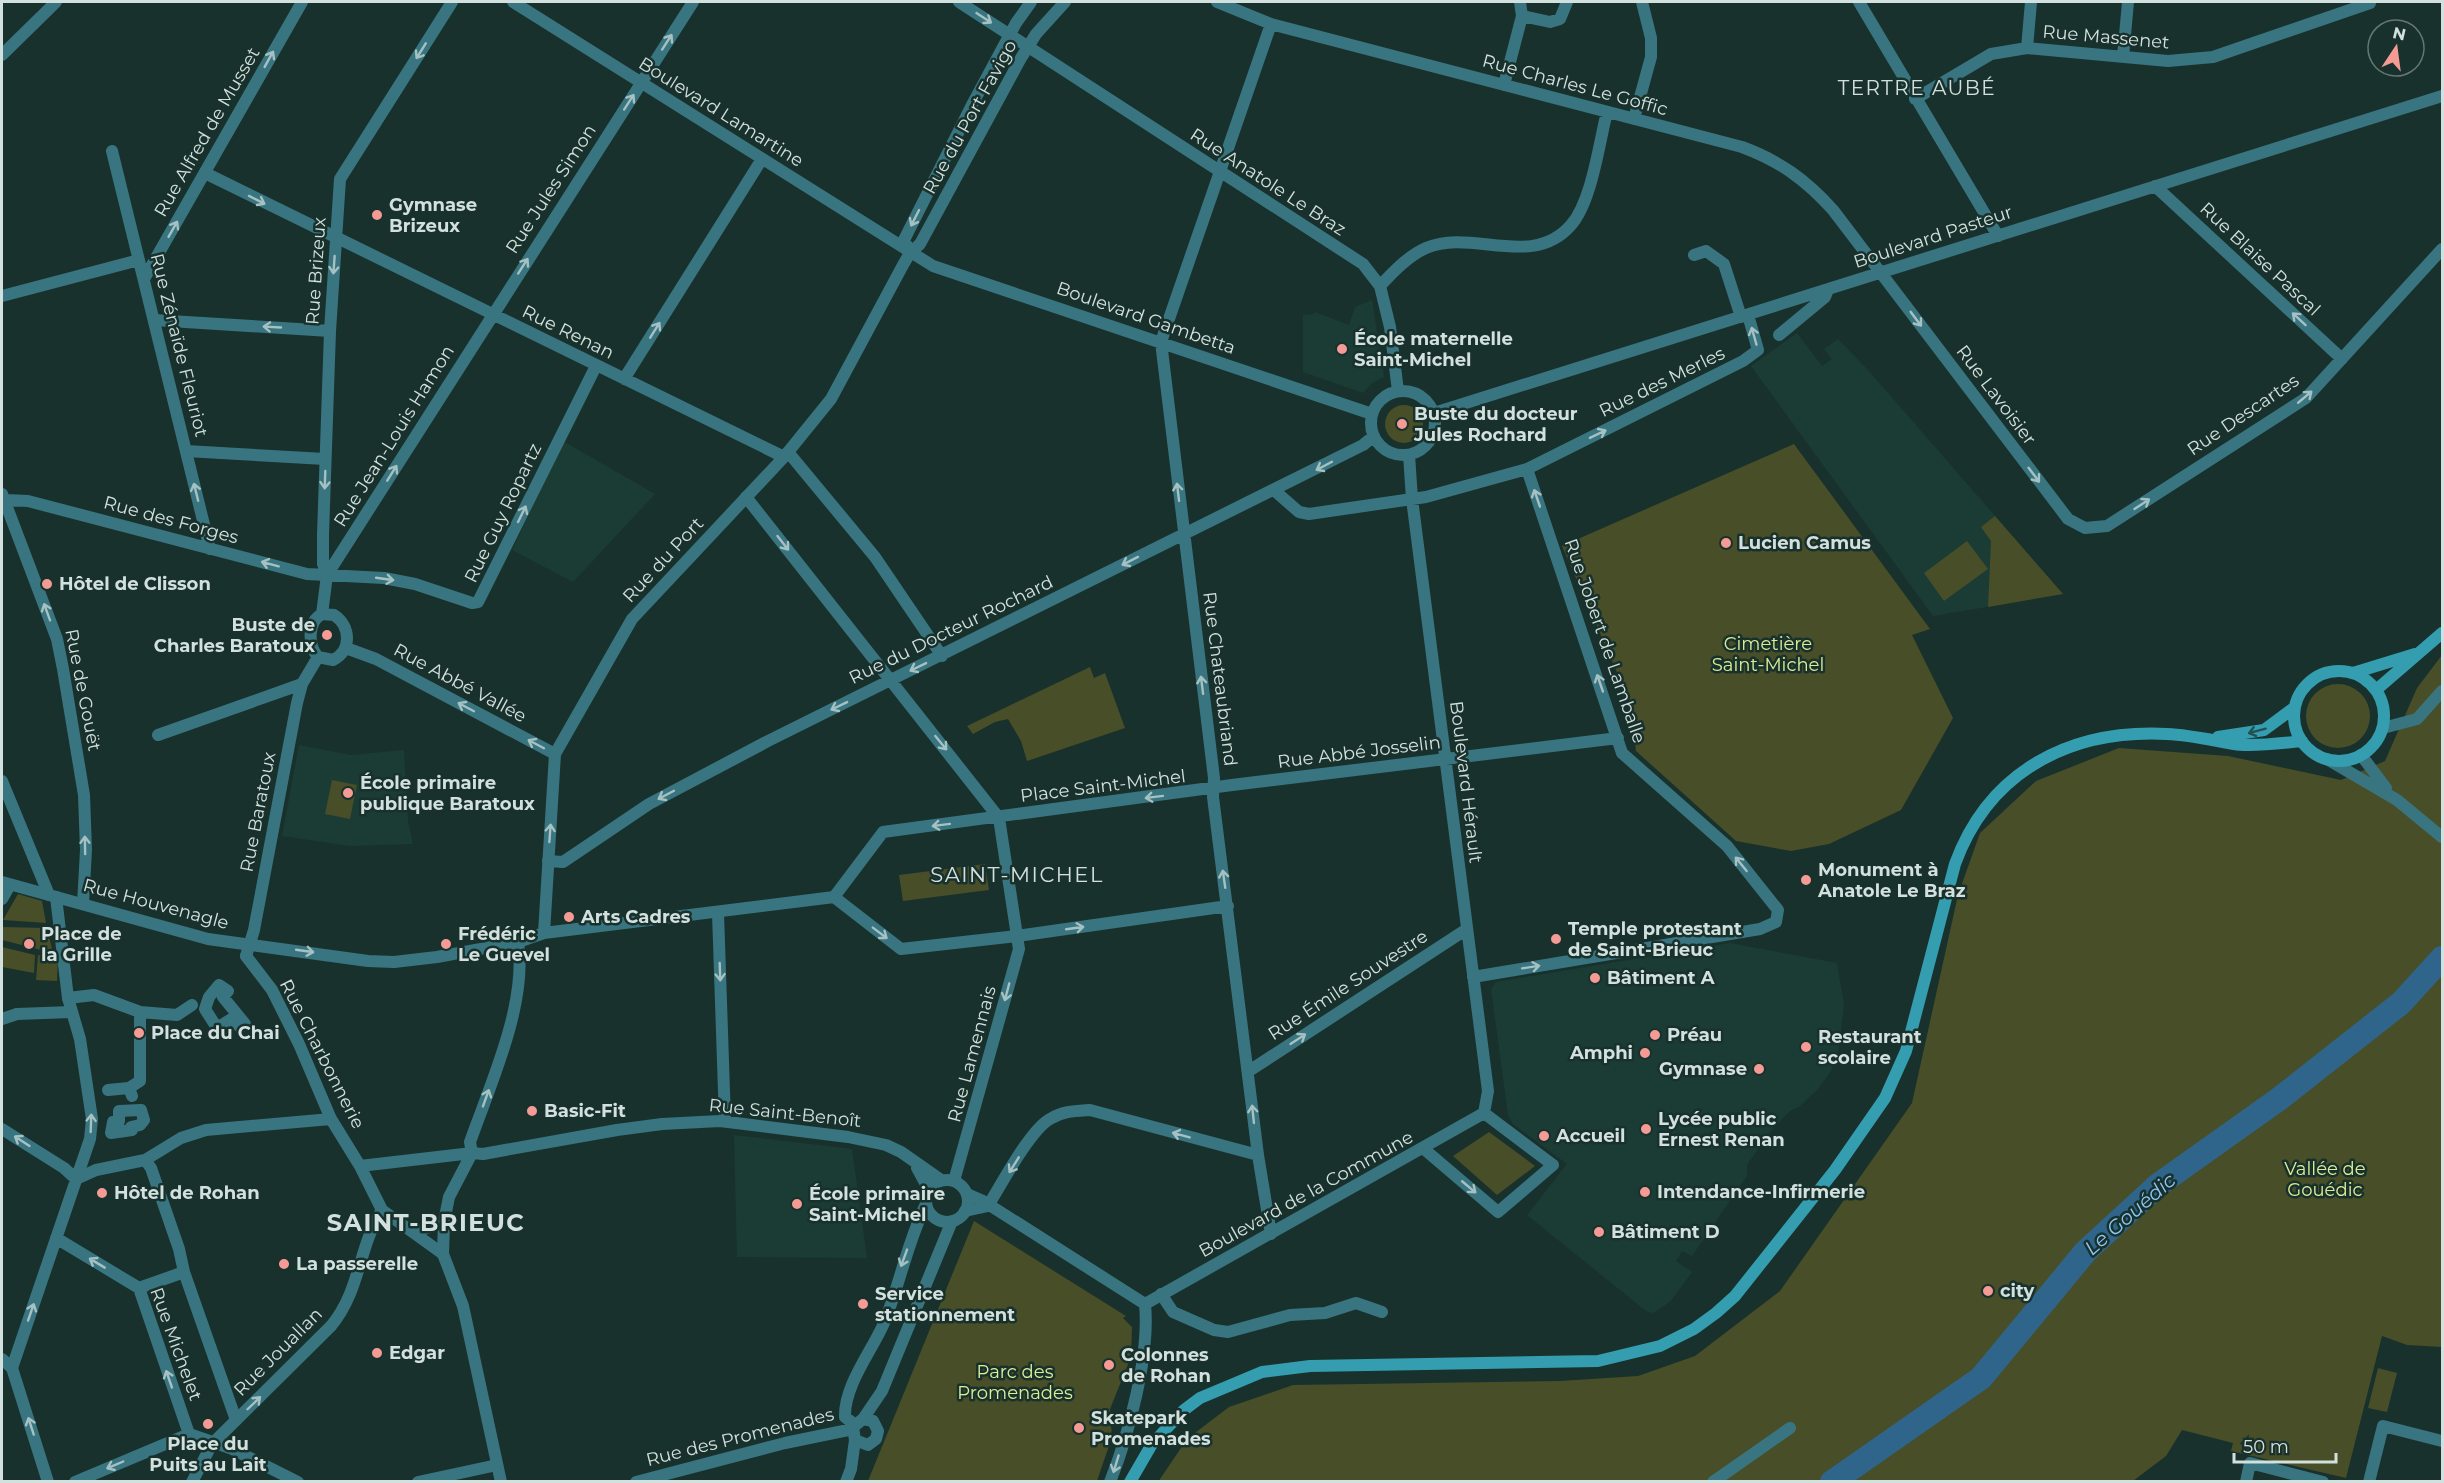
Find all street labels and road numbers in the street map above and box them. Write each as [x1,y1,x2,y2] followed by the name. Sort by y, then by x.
[2042,20,2170,54] street label: Rue Massenet
[918,36,1022,198] street label: Rue du Port Favigo
[149,43,265,221] street label: Rue Alfred de Musset
[1480,50,1670,120] street label: Rue Charles Le Goffic
[635,52,808,172] street label: Boulevard Lamartine
[501,120,601,258] street label: Rue Jules Simon
[1186,123,1350,241] street label: Rue Anatole Le Braz
[2195,198,2325,320] street label: Rue Blaise Pascal
[1851,201,2015,273] street label: Boulevard Pasteur
[301,216,331,326] street label: Rue Brizeux
[146,251,212,439] street label: Rue Zénaïde Fleuriot
[1054,277,1238,359] street label: Boulevard Gambetta
[518,300,618,364] street label: Rue Renan
[329,341,459,531] street label: Rue Jean-Louis Hamon
[1951,341,2041,449] street label: Rue Lavoisier
[1596,342,1729,422] street label: Rue des Merles
[2183,369,2303,460] street label: Rue Descartes
[460,440,546,586] street label: Rue Guy Ropartz
[101,491,241,549] street label: Rue des Forges
[618,513,708,607] street label: Rue du Port
[1560,536,1650,746] street label: Rue Jobert de Lamballe
[845,571,1057,689] street label: Rue du Docteur Rochard
[1198,590,1242,768] street label: Rue Chateaubriand
[60,627,106,753] street label: Rue de Gouët
[390,639,530,727] street label: Rue Abbé Vallée
[1445,700,1487,864] street label: Boulevard Hérault
[1276,731,1442,773] street label: Rue Abbé Josselin
[236,750,281,874] street label: Rue Baratoux
[1019,765,1187,807] street label: Place Saint-Michel
[81,874,231,934] street label: Rue Houvenagle
[1264,925,1432,1045] street label: Rue Émile Souvestre
[275,976,369,1133] street label: Rue Charbonnerie
[943,983,1001,1125] street label: Rue Lamennais
[708,1094,862,1132] street label: Rue Saint-Benoît
[1195,1126,1417,1262] street label: Boulevard de la Commune
[145,1284,207,1404] street label: Rue Michelet
[229,1303,327,1401] street label: Rue Jouallan
[644,1403,836,1471] street label: Rue des Promenades

